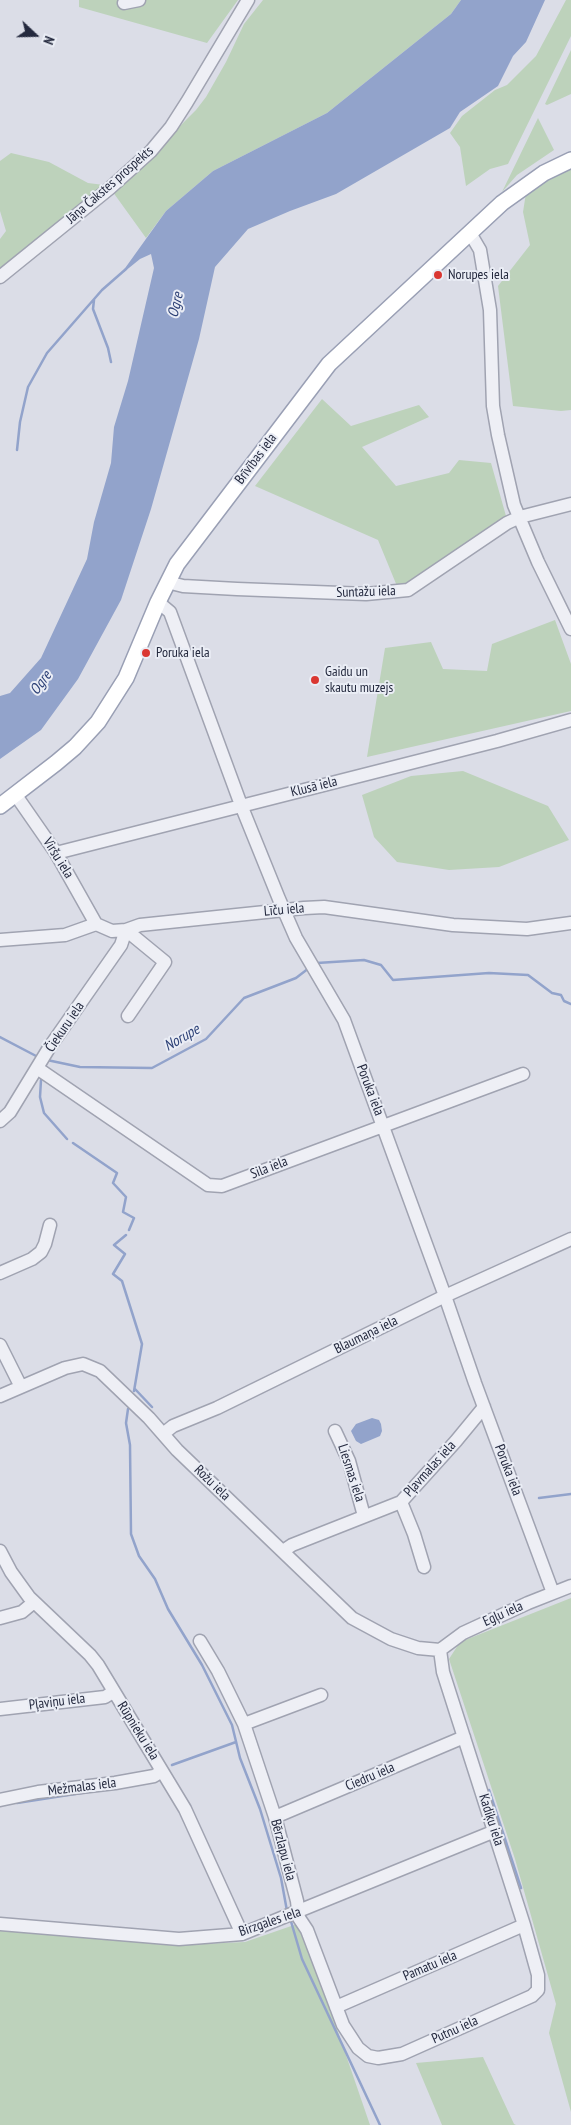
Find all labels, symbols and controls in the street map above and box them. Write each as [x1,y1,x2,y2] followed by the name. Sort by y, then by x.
[10,10,60,60] north arrow
[39,34,59,47] text: N
[63,143,157,227] street label: Jāņa Čakstes prospekts
[448,267,509,283] place label: Norupes iela
[432,269,444,281] marker: Norupes iela
[164,291,188,319] water label: Ogre
[232,430,280,488] street label: Brīvības iela
[336,583,396,601] street label: Suntažu iela
[156,645,210,661] place label: Poruka iela
[140,647,152,659] marker: Poruka iela
[325,664,393,696] place label: Gaidu un skautu muzejs
[26,668,56,698] water label: Ogre
[309,674,321,686] marker: Gaidu un skautu muzejs
[289,773,339,801] street label: Klusā iela
[39,835,77,881] street label: Viršu iela
[263,900,305,920] street label: Līču iela
[42,999,88,1055] street label: Čiekuru iela
[161,1021,203,1055] water label: Norupe
[353,1062,387,1118] street label: Poruka iela
[248,1153,290,1183] street label: Sila iela
[331,1312,401,1358] street label: Blaumaņa iela
[400,1438,460,1500] street label: Pļavmalas iela
[334,1442,368,1504] street label: Liesmas iela
[491,1442,525,1498] street label: Poruka iela
[190,1462,234,1504] street label: Rožu iela
[480,1598,526,1630] street label: Egļu iela
[28,1690,86,1714] street label: Pļaviņu iela
[113,1699,163,1763] street label: Rūpnieku iela
[343,1759,397,1795] street label: Ciedru iela
[47,1774,117,1800] street label: Mežmalas iela
[475,1792,507,1848] street label: Kadiķu iela
[267,1817,299,1883] street label: Bērzlapu iela
[237,1904,303,1940] street label: Birzgales iela
[401,1947,459,1985] street label: Pamatu iela
[429,2012,481,2048] street label: Putnu iela

